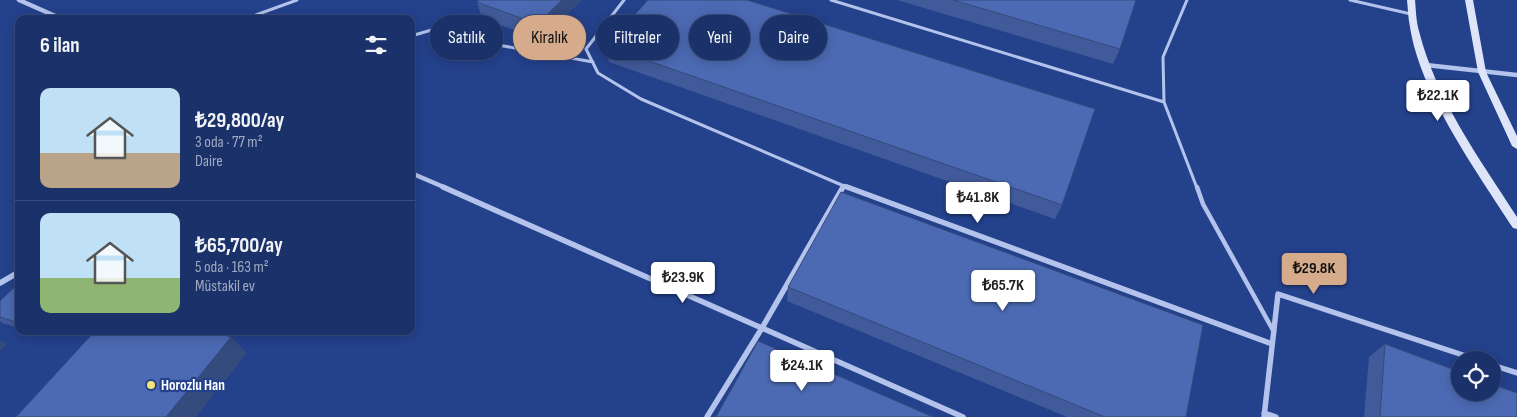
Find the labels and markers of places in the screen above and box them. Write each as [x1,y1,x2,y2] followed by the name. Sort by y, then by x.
[1397,80,1479,122] pin: ₺22.1K
[937,182,1019,224] pin: ₺41.8K
[1273,252,1355,295] pin: ₺29.8K
[642,262,724,304] pin: ₺23.9K
[962,270,1044,312] pin: ₺65.7K
[761,350,843,392] pin: ₺24.1K
[161,376,225,395] place label: Horozlu Han
[145,379,157,391] marker: Horozlu Han

